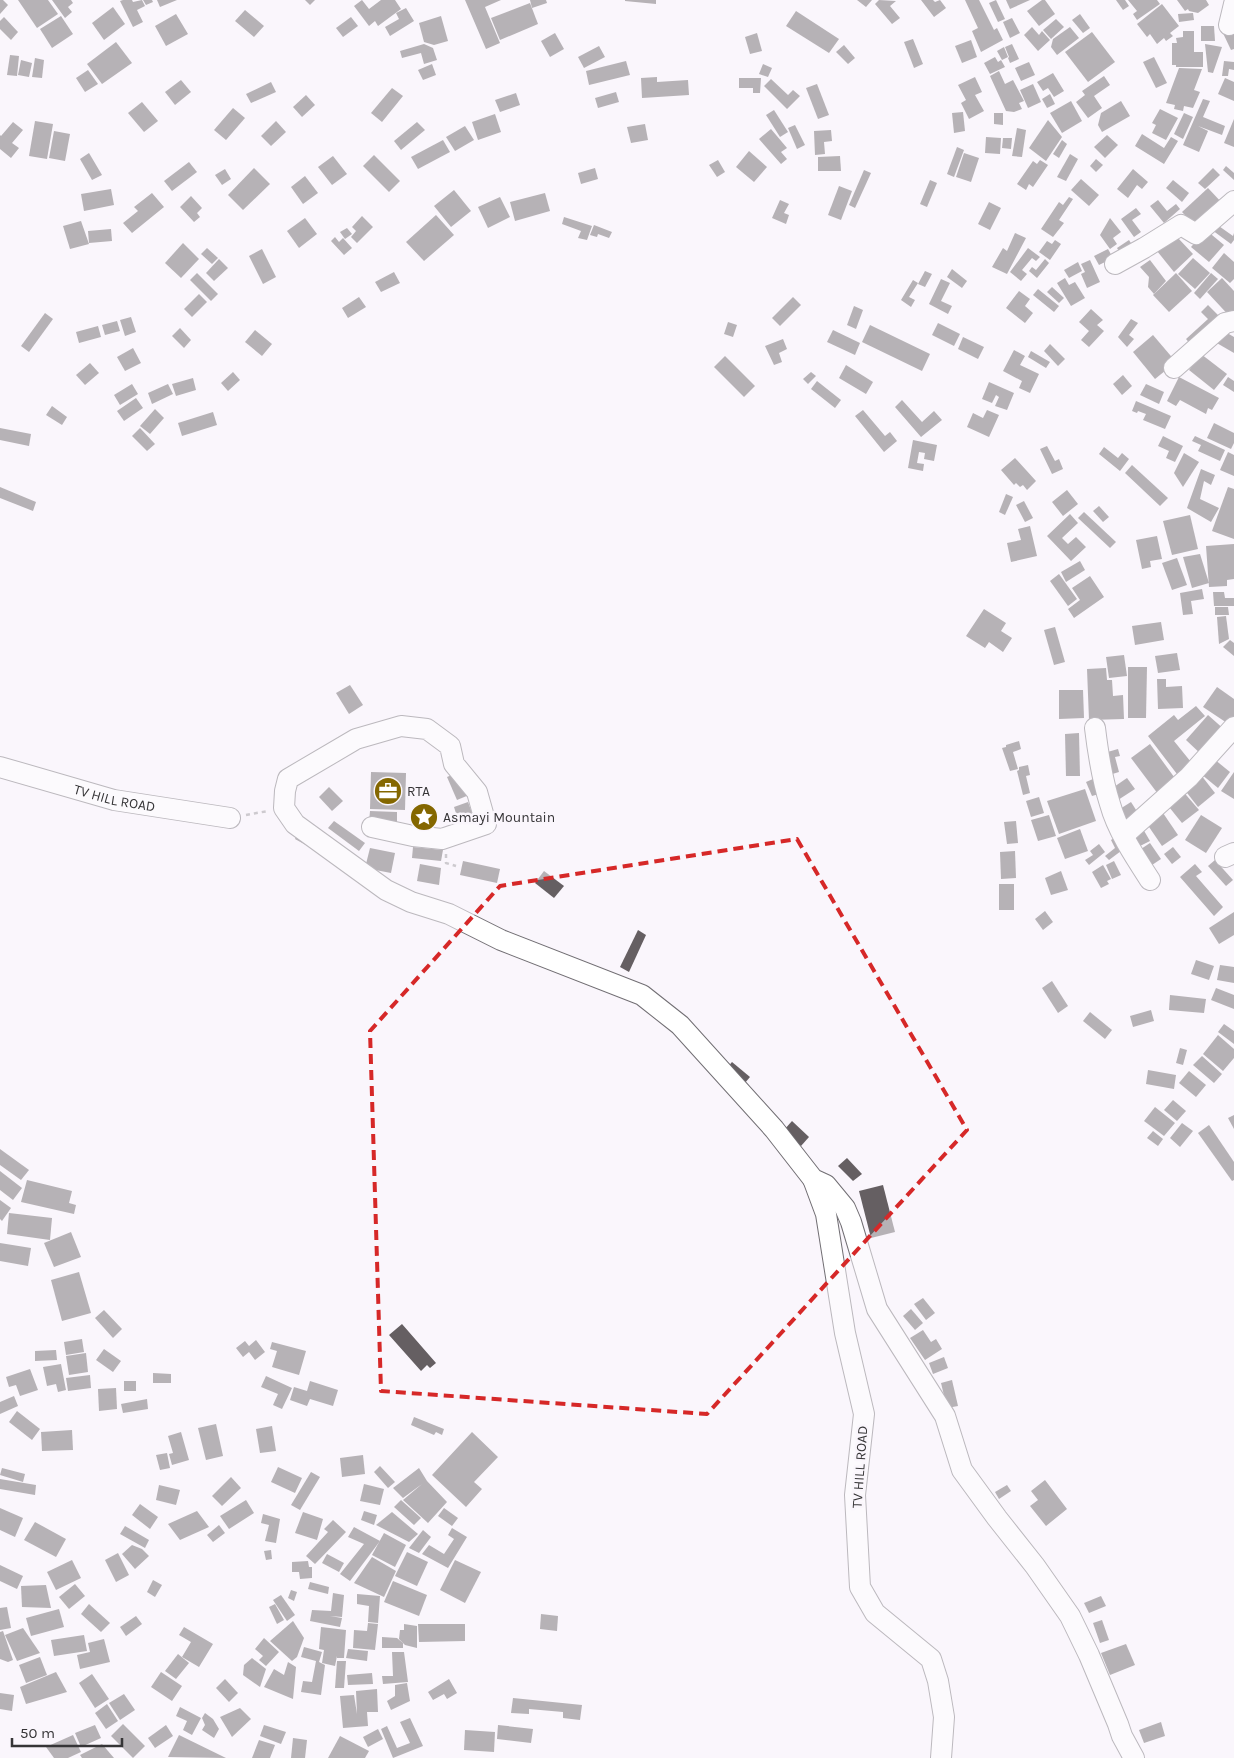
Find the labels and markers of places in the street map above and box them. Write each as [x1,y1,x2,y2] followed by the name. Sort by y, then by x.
[373,776,403,806] office icon: RTA
[407,783,430,800] place label: RTA
[409,802,439,832] place icon: Asmayi Mountain
[443,809,555,826] place label: Asmayi Mountain

